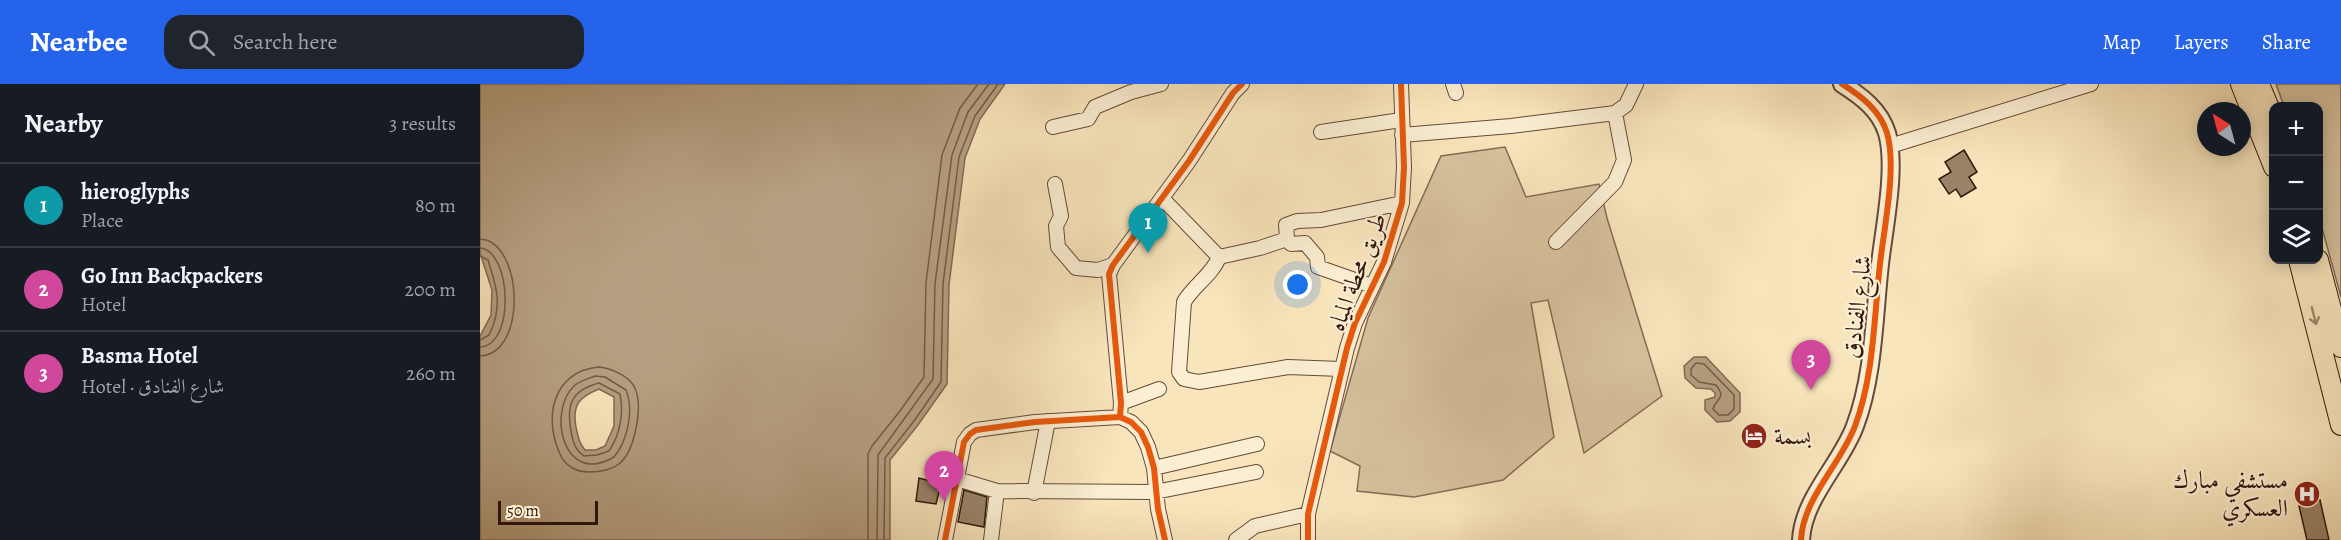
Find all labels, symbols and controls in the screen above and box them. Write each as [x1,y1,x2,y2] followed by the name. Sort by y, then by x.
[164,15,584,69] search box
[30,23,128,61] text: Nearbee
[185,26,218,59] icon: search
[233,27,337,57] text: Search here
[2102,28,2141,56] text: Map
[2174,28,2229,56] text: Layers
[2262,28,2311,56] text: Share
[2197,102,2251,156] north arrow
[2269,102,2323,264] map controls
[2269,102,2323,156] button: +
[24,106,103,141] text: Nearby
[389,110,456,137] text: 3 results
[2269,156,2323,210] button: −
[81,177,190,207] text: hieroglyphs
[40,192,47,219] text: 1
[415,192,456,219] text: 80 m
[1128,204,1168,253] pin: 1
[81,207,123,234] text: Place
[1320,208,1394,336] street label: طريق محطة المياه
[2269,210,2323,264] button: layers
[1835,254,1883,361] street label: شارع الفنادق
[81,261,263,291] text: Go Inn Backpackers
[1283,270,1312,299] your location
[39,276,48,303] text: 2
[405,276,456,303] text: 200 m
[81,291,126,318] text: Hotel
[2308,306,2320,325] one-way arrow
[1792,340,1830,390] pin: 3
[81,341,198,371] text: Basma Hotel
[39,360,48,387] text: 3
[406,360,456,387] text: 260 m
[81,373,224,400] text: Hotel · شارع الفنادق
[1774,420,1812,452] place label: بسمة
[1739,421,1769,451] hotel icon: بسمة
[924,452,964,501] pin: 2
[2173,464,2288,527] place label: مستشفي مبارك العسكري
[2292,479,2322,509] hospital icon: مستشفي مبارك العسكري
[498,498,598,526] scale bar
[507,500,539,522] text: 50 m

